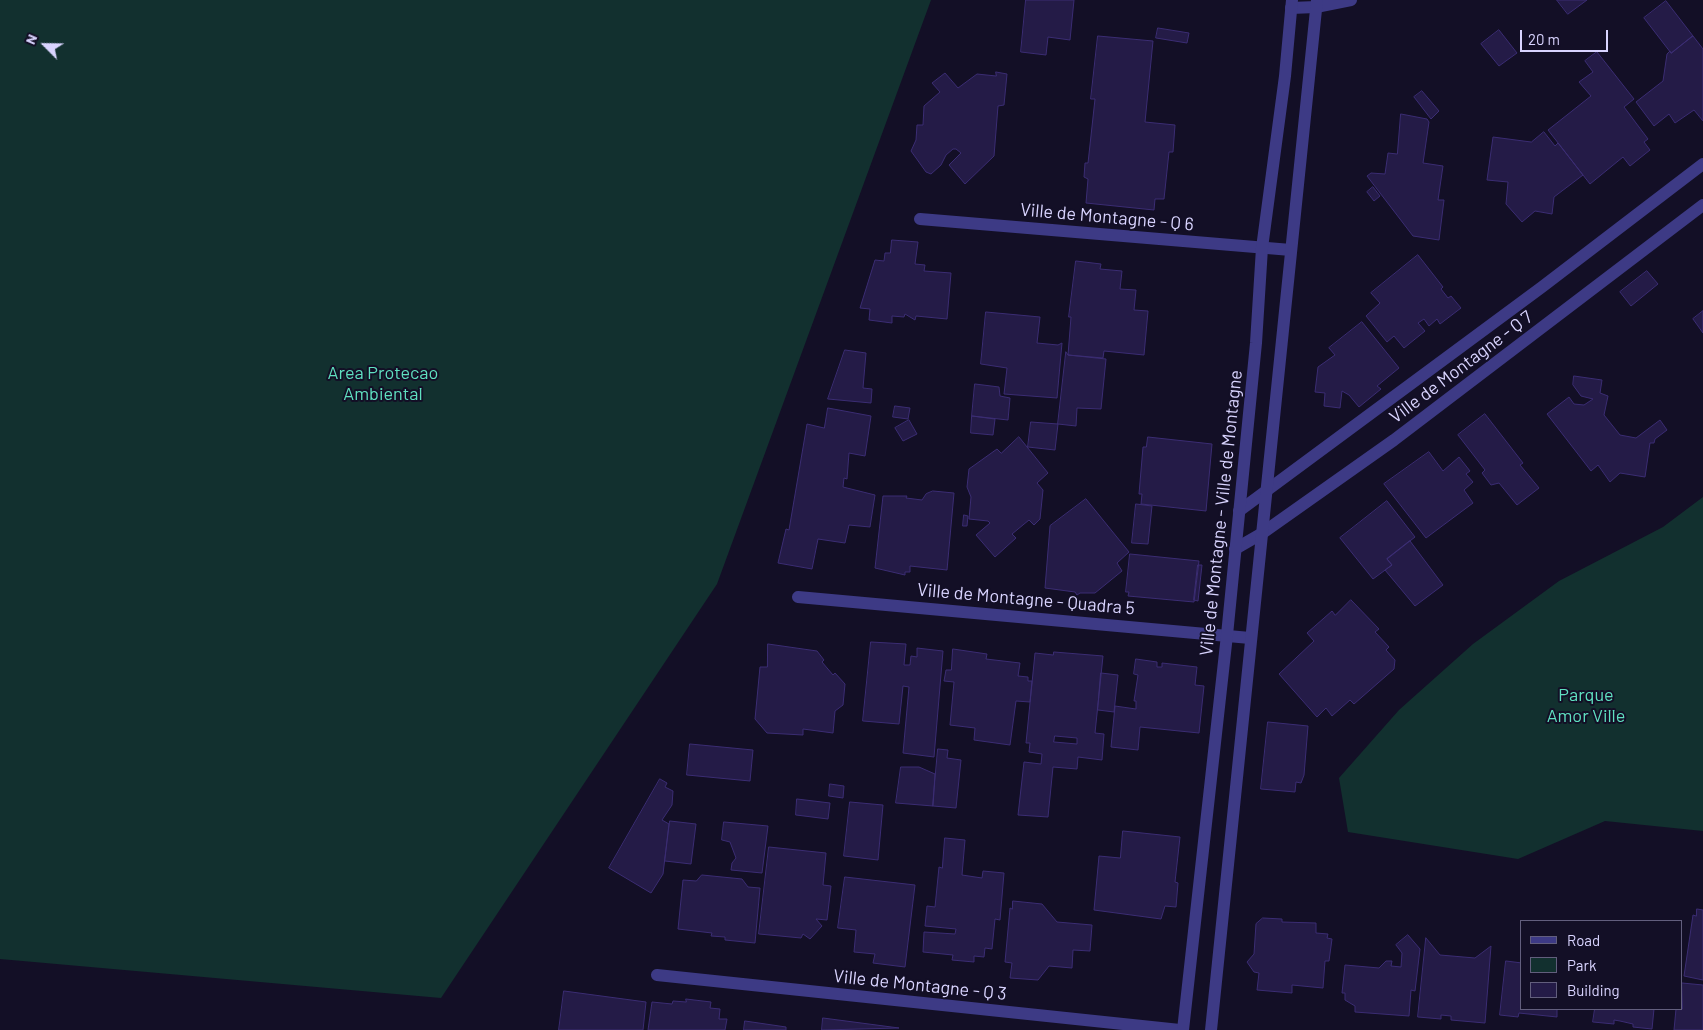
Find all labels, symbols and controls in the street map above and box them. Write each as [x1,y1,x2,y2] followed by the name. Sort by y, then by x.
[20,20,70,70] north arrow
[1523,20,1610,52] scale bar
[1528,30,1560,48] text: 20 m
[21,31,40,47] text: N
[1019,199,1195,235] street label: Ville de Montagne - Q 6
[1385,306,1537,428] street label: Ville de Montagne - Q 7
[328,362,438,404] park label: Area Protecao Ambiental
[1195,369,1247,657] street label: Ville de Montagne - Ville de Montagne
[916,579,1136,619] street label: Ville de Montagne - Quadra 5
[1547,684,1625,726] park label: Parque Amor Ville
[1520,920,1683,1010] legend
[1567,931,1600,949] text: Road
[1567,956,1596,974] text: Park
[832,965,1008,1005] street label: Ville de Montagne - Q 3
[1567,981,1620,999] text: Building

